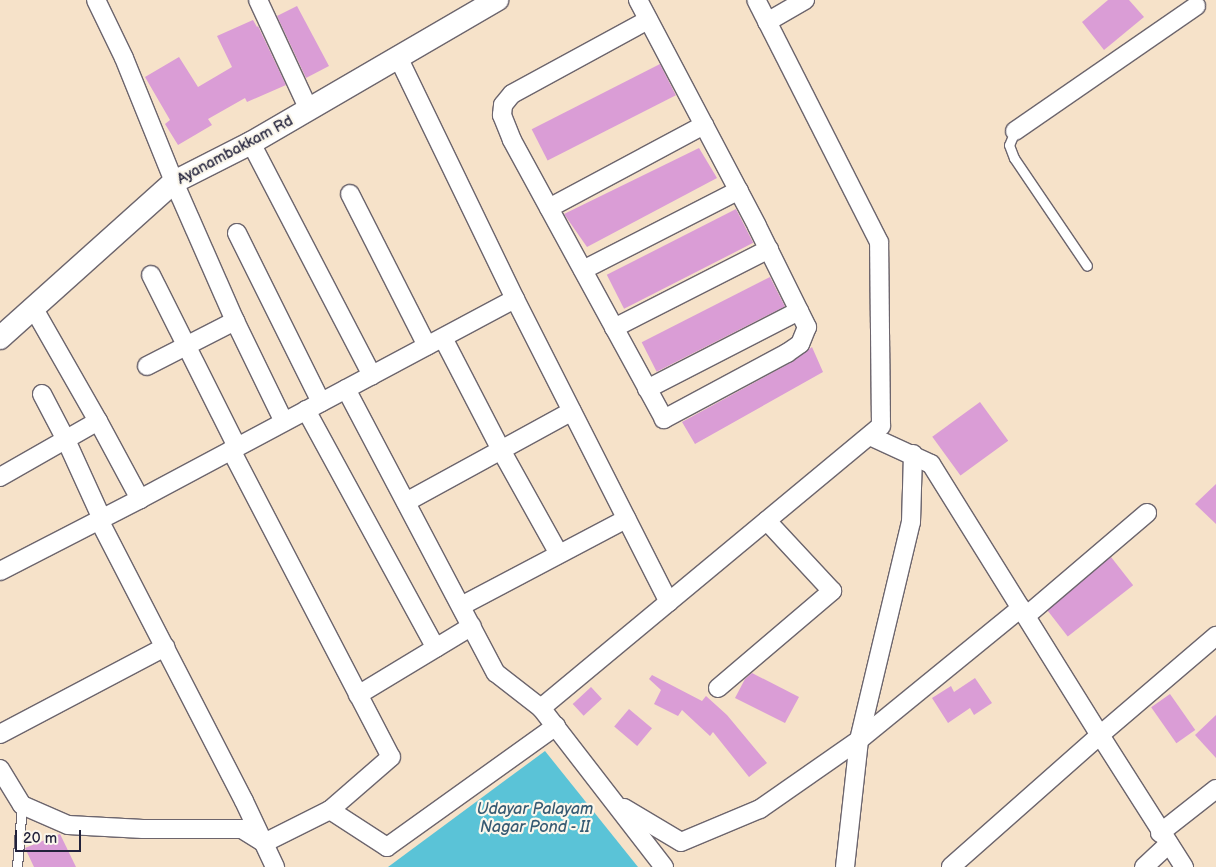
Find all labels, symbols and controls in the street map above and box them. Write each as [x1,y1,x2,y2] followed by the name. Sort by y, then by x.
[174,112,296,188] street label: Ayanambakkam Rd
[477,800,593,838] water label: Udayar Palayam Nagar Pond - II
[18,820,84,852] scale bar
[23,829,57,848] text: 20 m

